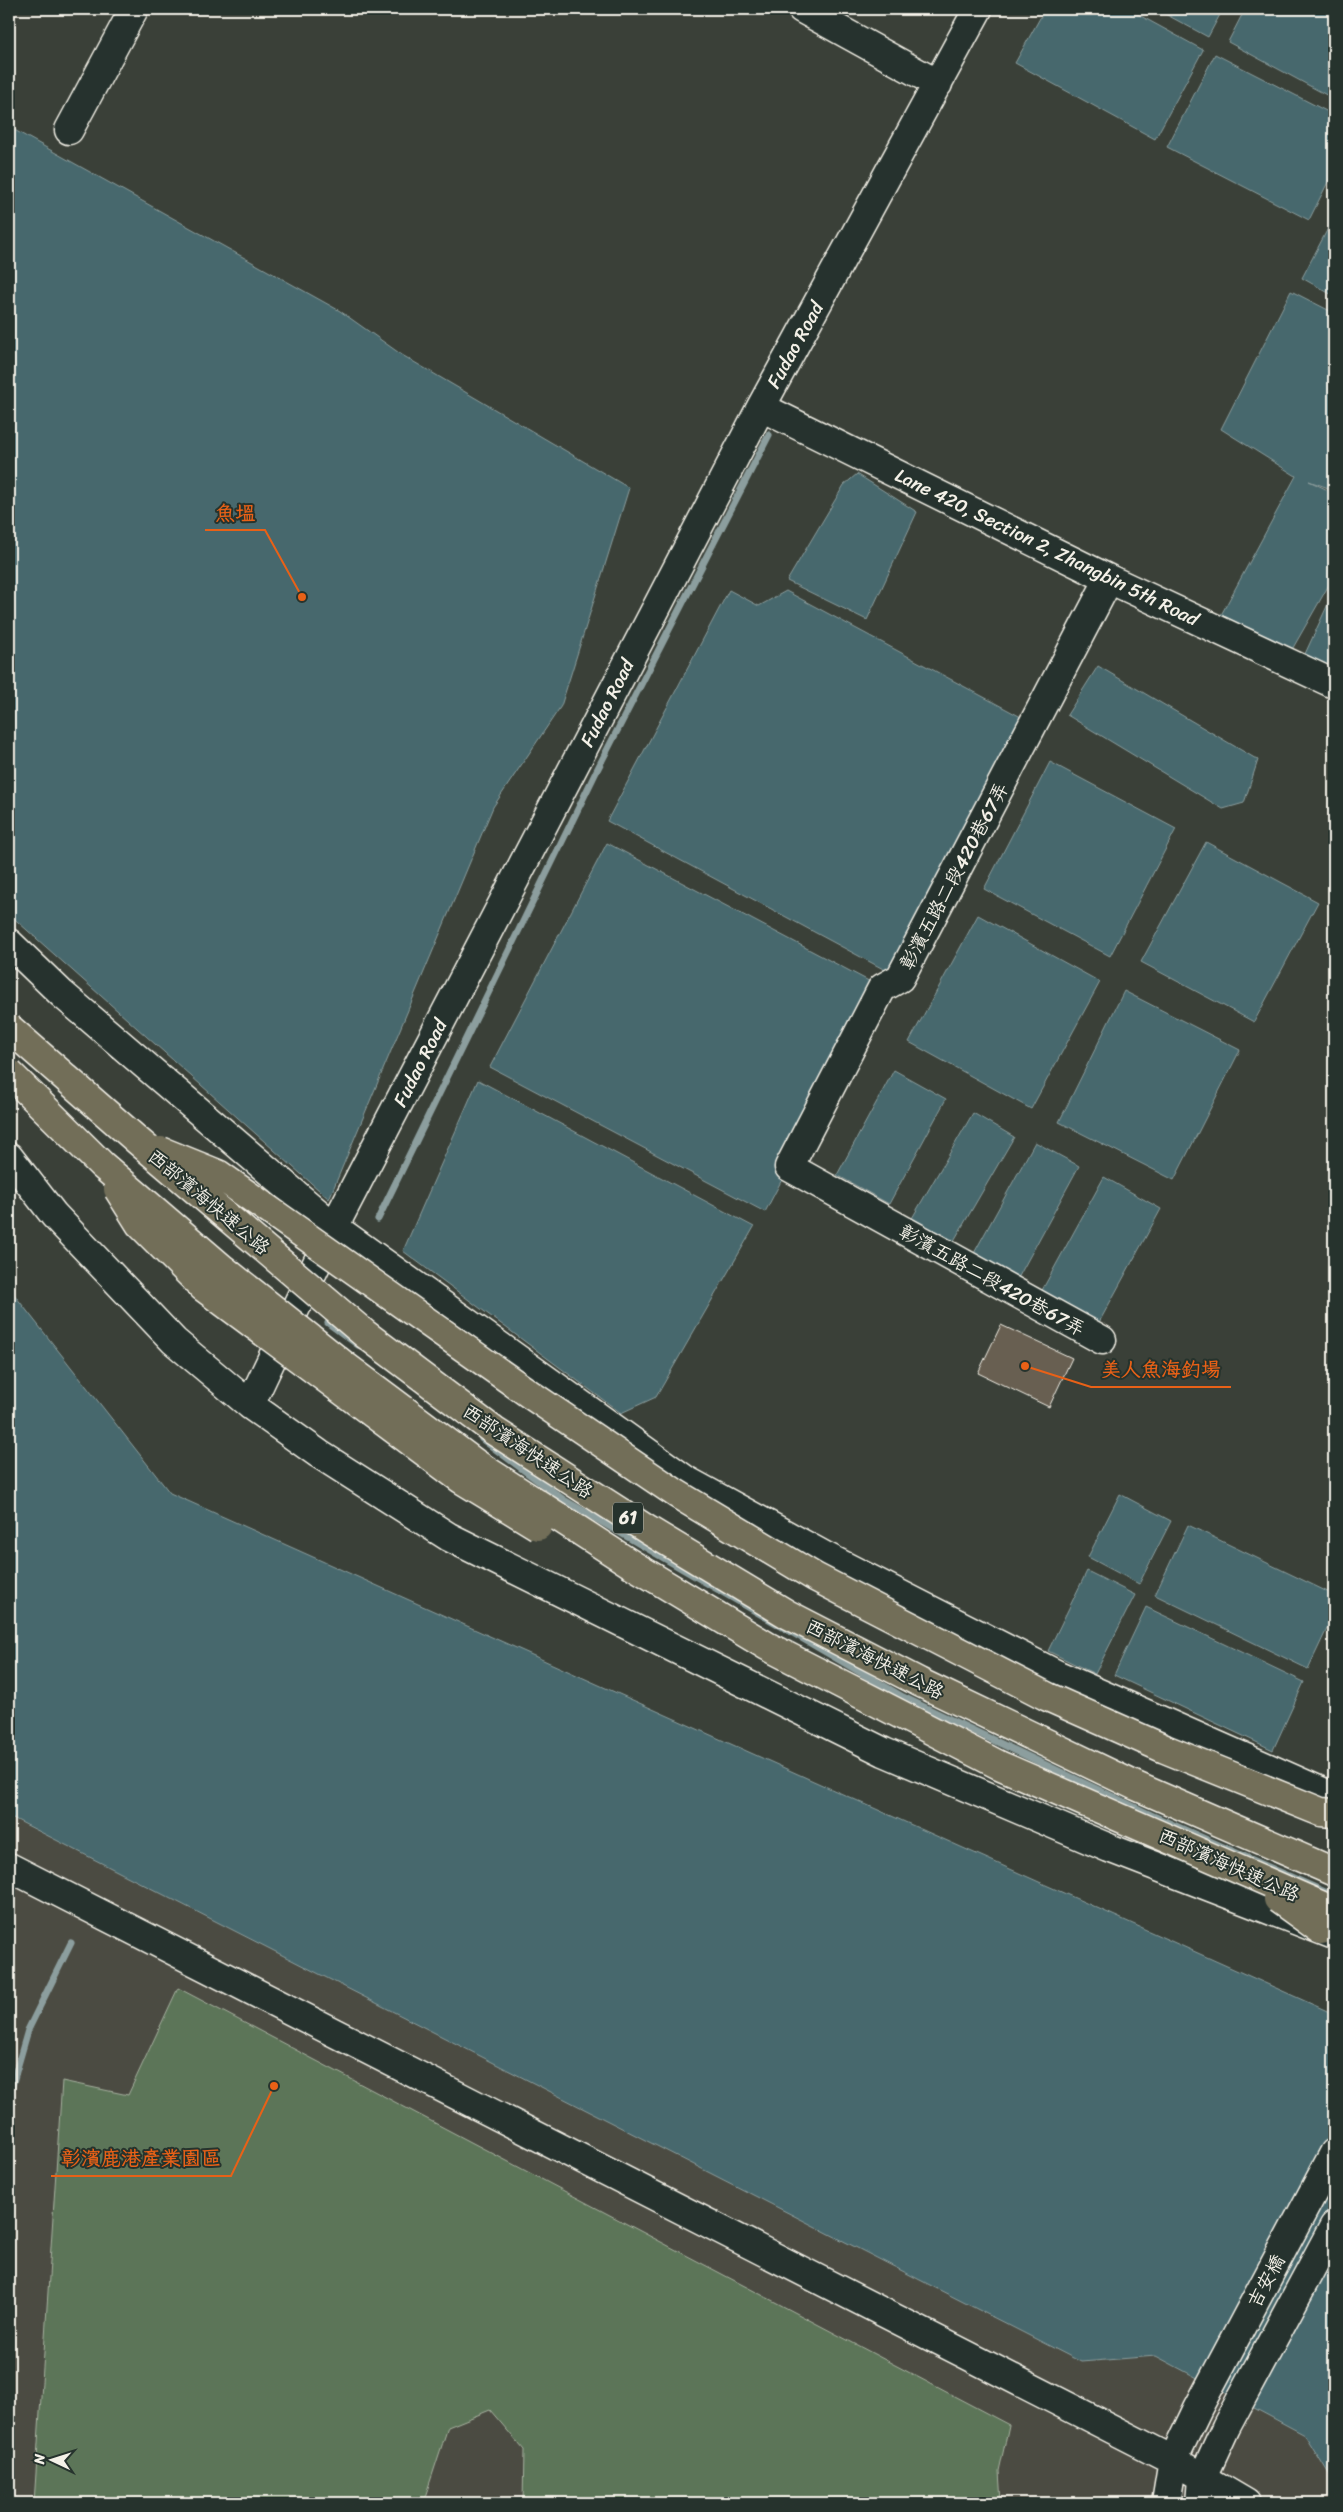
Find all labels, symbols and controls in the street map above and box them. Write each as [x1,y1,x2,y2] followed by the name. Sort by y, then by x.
[757,294,833,395] street label: Fudao Road
[889,459,1206,636] street label: Lane 420, Section 2, Zhangbin 5th Road
[205,495,265,530] callout: 魚塭
[215,496,255,531] text: 魚塭
[571,651,644,753] street label: Fudao Road
[890,776,1018,976] street label: 彰濱五路二段420巷67弄
[384,1011,457,1113] street label: Fudao Road
[140,1141,278,1263] street label: 西部濱海快速公路
[893,1215,1091,1345] street label: 彰濱五路二段420巷67弄
[1091,1352,1231,1387] callout: 美人魚海釣場
[1101,1352,1221,1387] text: 美人魚海釣場
[456,1395,600,1507] street label: 西部濱海快速公路
[613,1502,643,1534] road number: 61
[800,1610,950,1708] street label: 西部濱海快速公路
[1153,1819,1305,1911] street label: 西部濱海快速公路
[51,2141,231,2176] callout: 彰濱鹿港產業園區
[61,2141,221,2176] text: 彰濱鹿港產業園區
[1238,2248,1294,2314] street label: 吉安橋
[28,2434,78,2484] north arrow
[27,2453,52,2466] text: N

